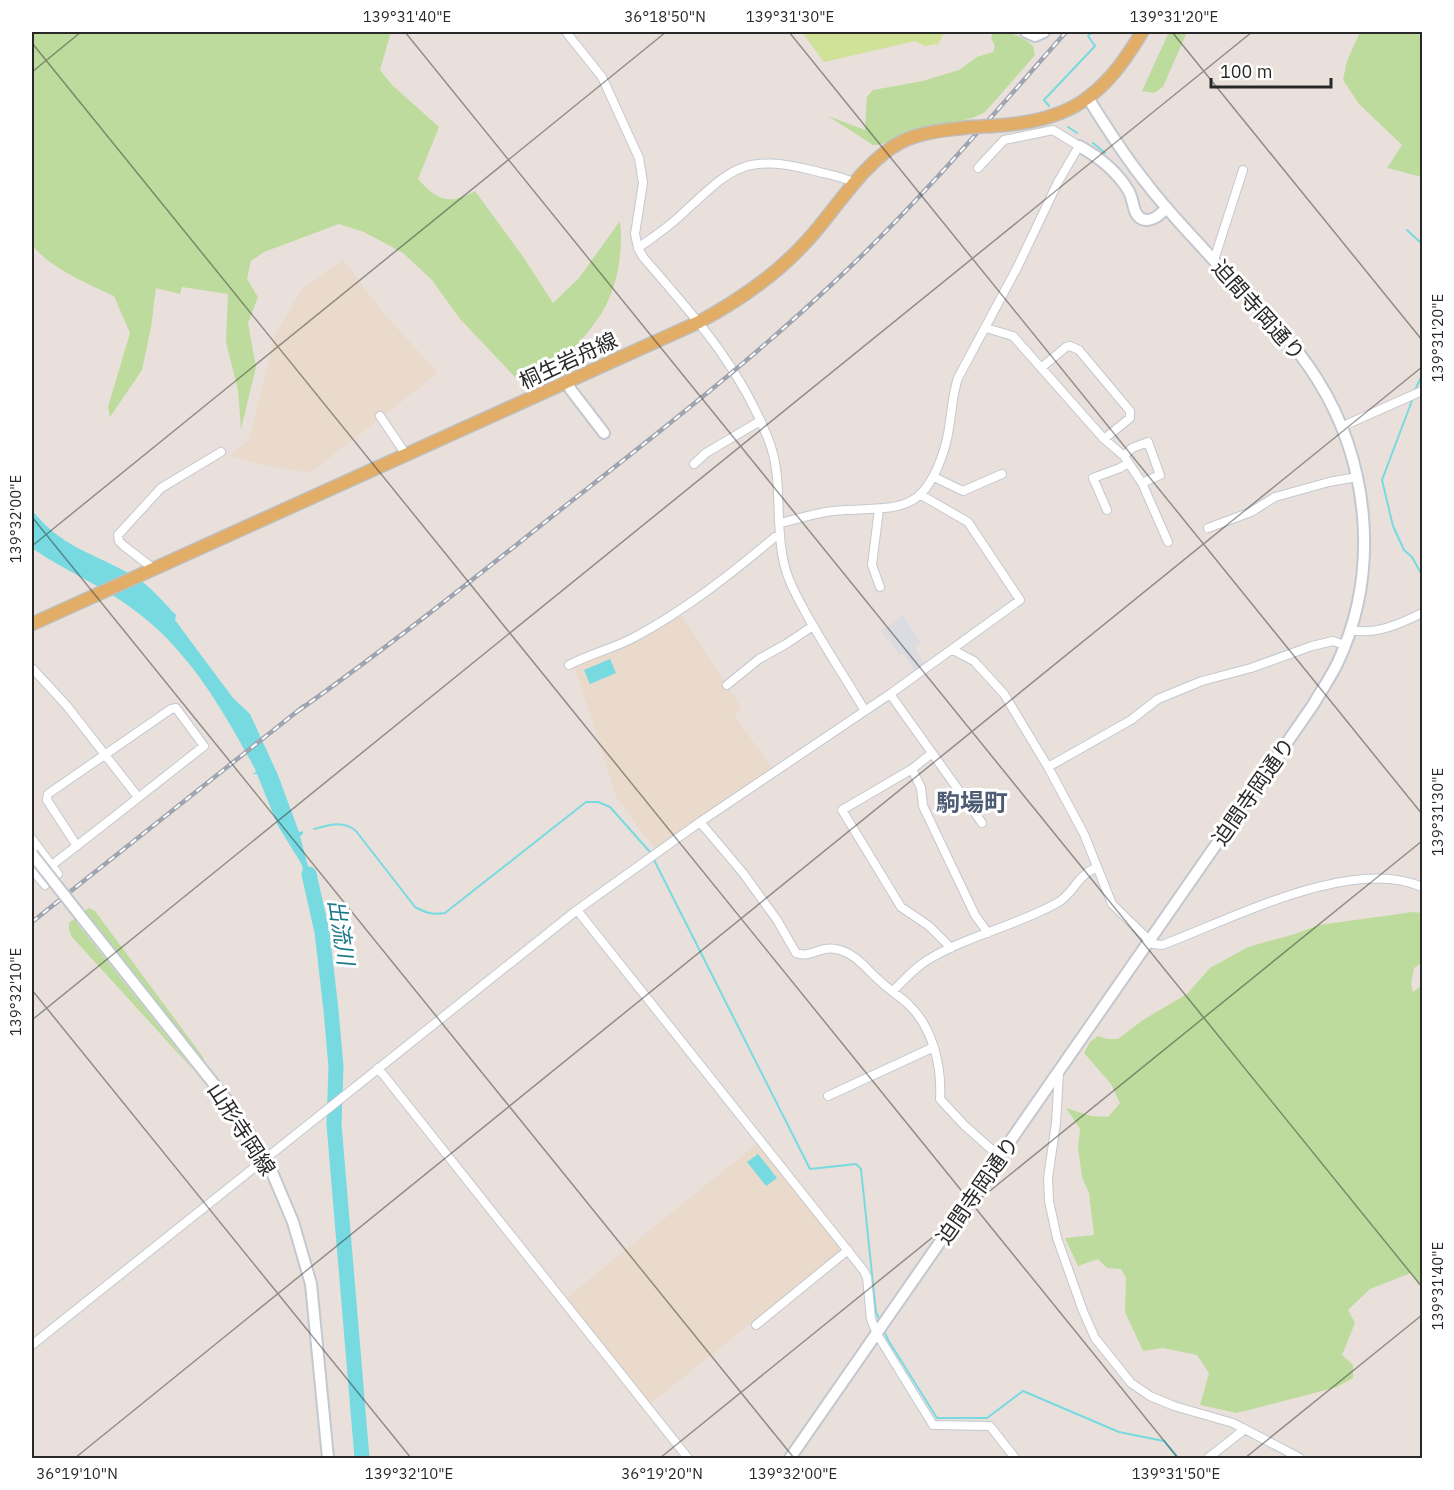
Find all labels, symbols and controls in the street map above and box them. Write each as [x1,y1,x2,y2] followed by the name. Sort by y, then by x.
[363,7,451,26] text: 139°31'40"E
[624,7,706,26] text: 36°18'50"N
[746,7,834,26] text: 139°31'30"E
[1130,7,1218,26] text: 139°31'20"E
[1211,51,1331,89] scale bar
[1220,60,1272,83] text: 100 m
[1206,254,1312,366] street label: 迫間寺岡通り
[1428,294,1447,382] text: 139°31'20"E
[515,325,621,395] street label: 桐生岩舟線
[6,475,25,563] text: 139°32'00"E
[1205,731,1301,851] street label: 迫間寺岡通り
[1428,768,1447,856] text: 139°31'30"E
[936,786,1008,818] district label: 駒場町
[323,897,362,969] water label: 出流川
[6,948,25,1036] text: 139°32'10"E
[202,1077,282,1181] street label: 山形寺岡線
[929,1130,1025,1250] street label: 迫間寺岡通り
[1428,1242,1447,1330] text: 139°31'40"E
[36,1464,118,1483] text: 36°19'10"N
[365,1464,453,1483] text: 139°32'10"E
[621,1464,703,1483] text: 36°19'20"N
[749,1464,837,1483] text: 139°32'00"E
[1132,1464,1220,1483] text: 139°31'50"E

